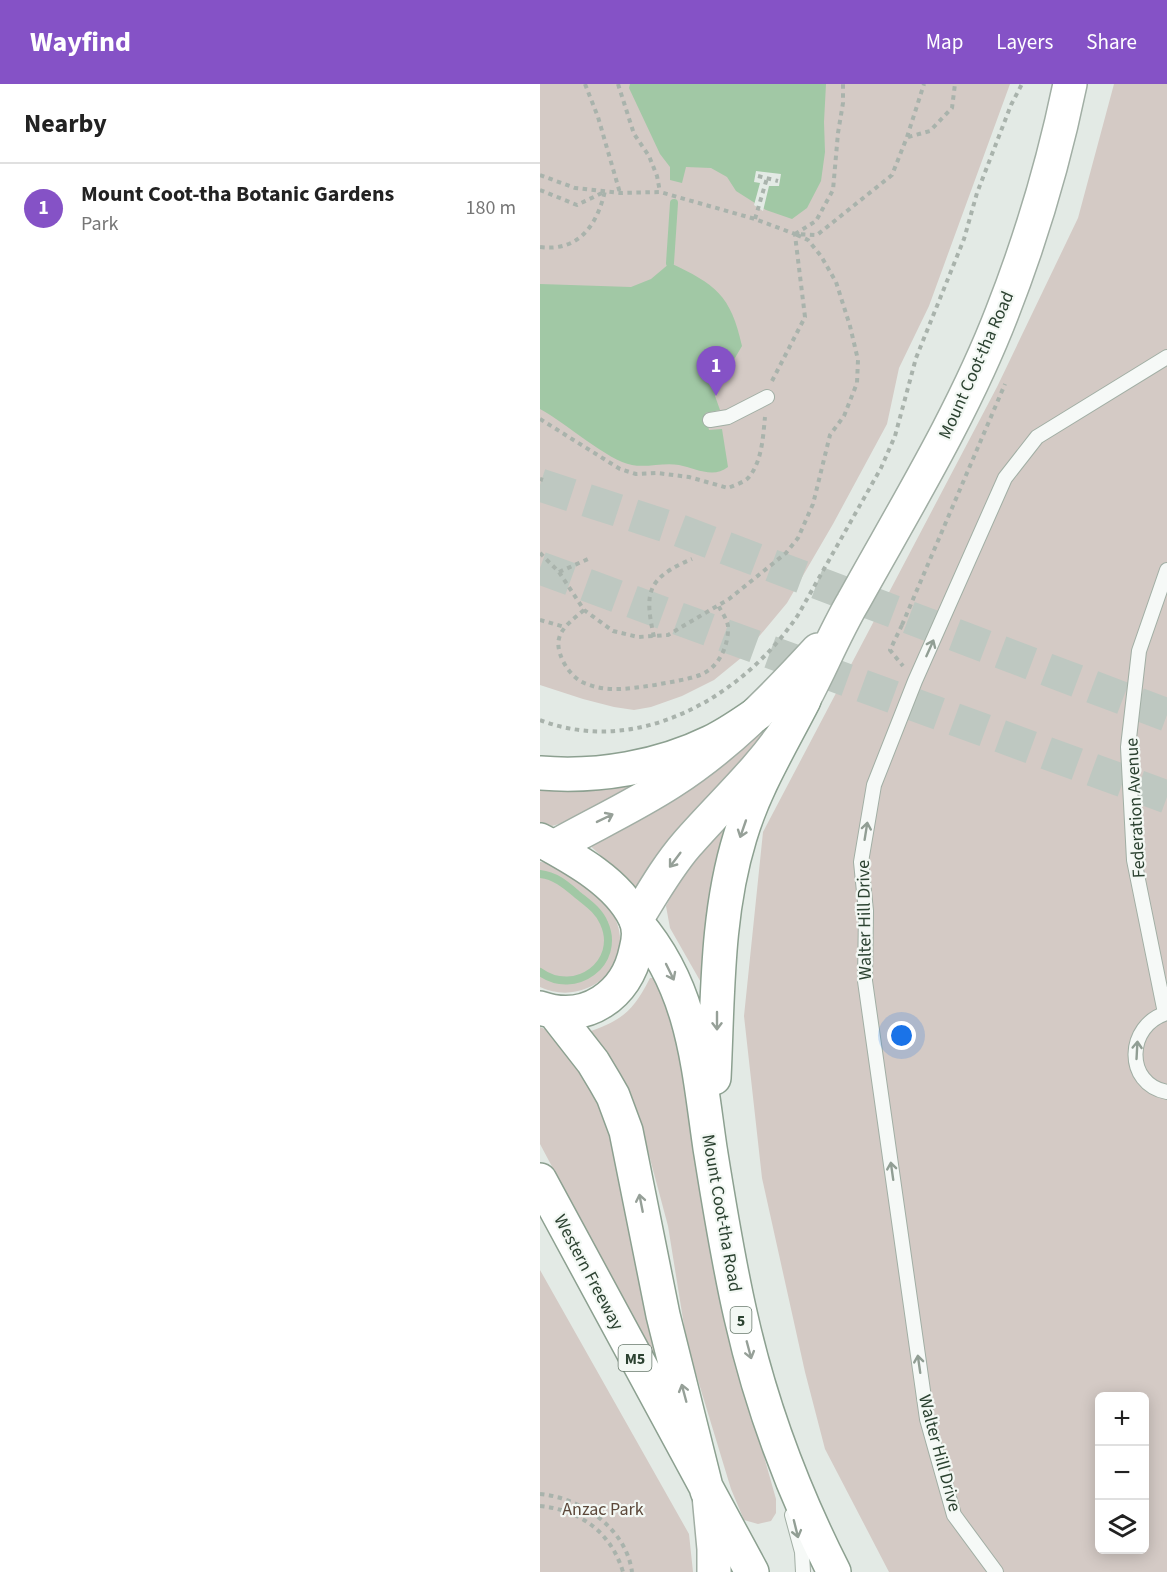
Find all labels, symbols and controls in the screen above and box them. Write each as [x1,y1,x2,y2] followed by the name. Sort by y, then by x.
[30,22,131,62] text: Wayfind
[926,27,963,57] text: Map
[996,27,1053,57] text: Layers
[1086,27,1137,57] text: Share
[24,105,107,142] text: Nearby
[81,178,394,210] text: Mount Coot-tha Botanic Gardens
[38,194,49,222] text: 1
[466,194,516,222] text: 180 m
[81,210,118,238] text: Park
[933,287,1020,443] street label: Mount Coot-tha Road
[696,346,735,396] pin: 1
[924,639,936,657] one-way arrow
[1119,737,1152,879] street label: Federation Avenue
[596,812,614,824] one-way arrow
[736,819,747,838] one-way arrow
[861,822,872,842] one-way arrow
[669,851,681,867] one-way arrow
[851,860,878,980] street label: Walter Hill Drive
[665,962,676,980] one-way arrow
[711,1011,723,1031] one-way arrow
[887,1021,916,1050] your location
[1131,1041,1142,1061] one-way arrow
[695,1132,748,1294] street label: Mount Coot-tha Road
[886,1161,897,1181] one-way arrow
[635,1193,646,1213] one-way arrow
[548,1210,630,1335] street label: Western Freeway
[730,1307,752,1333] road number: 5
[744,1340,756,1359] one-way arrow
[618,1345,652,1371] road number: M5
[913,1354,924,1374] one-way arrow
[677,1384,689,1403] one-way arrow
[912,1392,967,1514] street label: Walter Hill Drive
[1095,1392,1149,1554] map controls
[1095,1392,1149,1446] button: +
[1095,1446,1149,1500] button: −
[562,1497,644,1522] park label: Anzac Park
[1095,1500,1149,1554] button: layers
[790,1519,802,1538] one-way arrow

